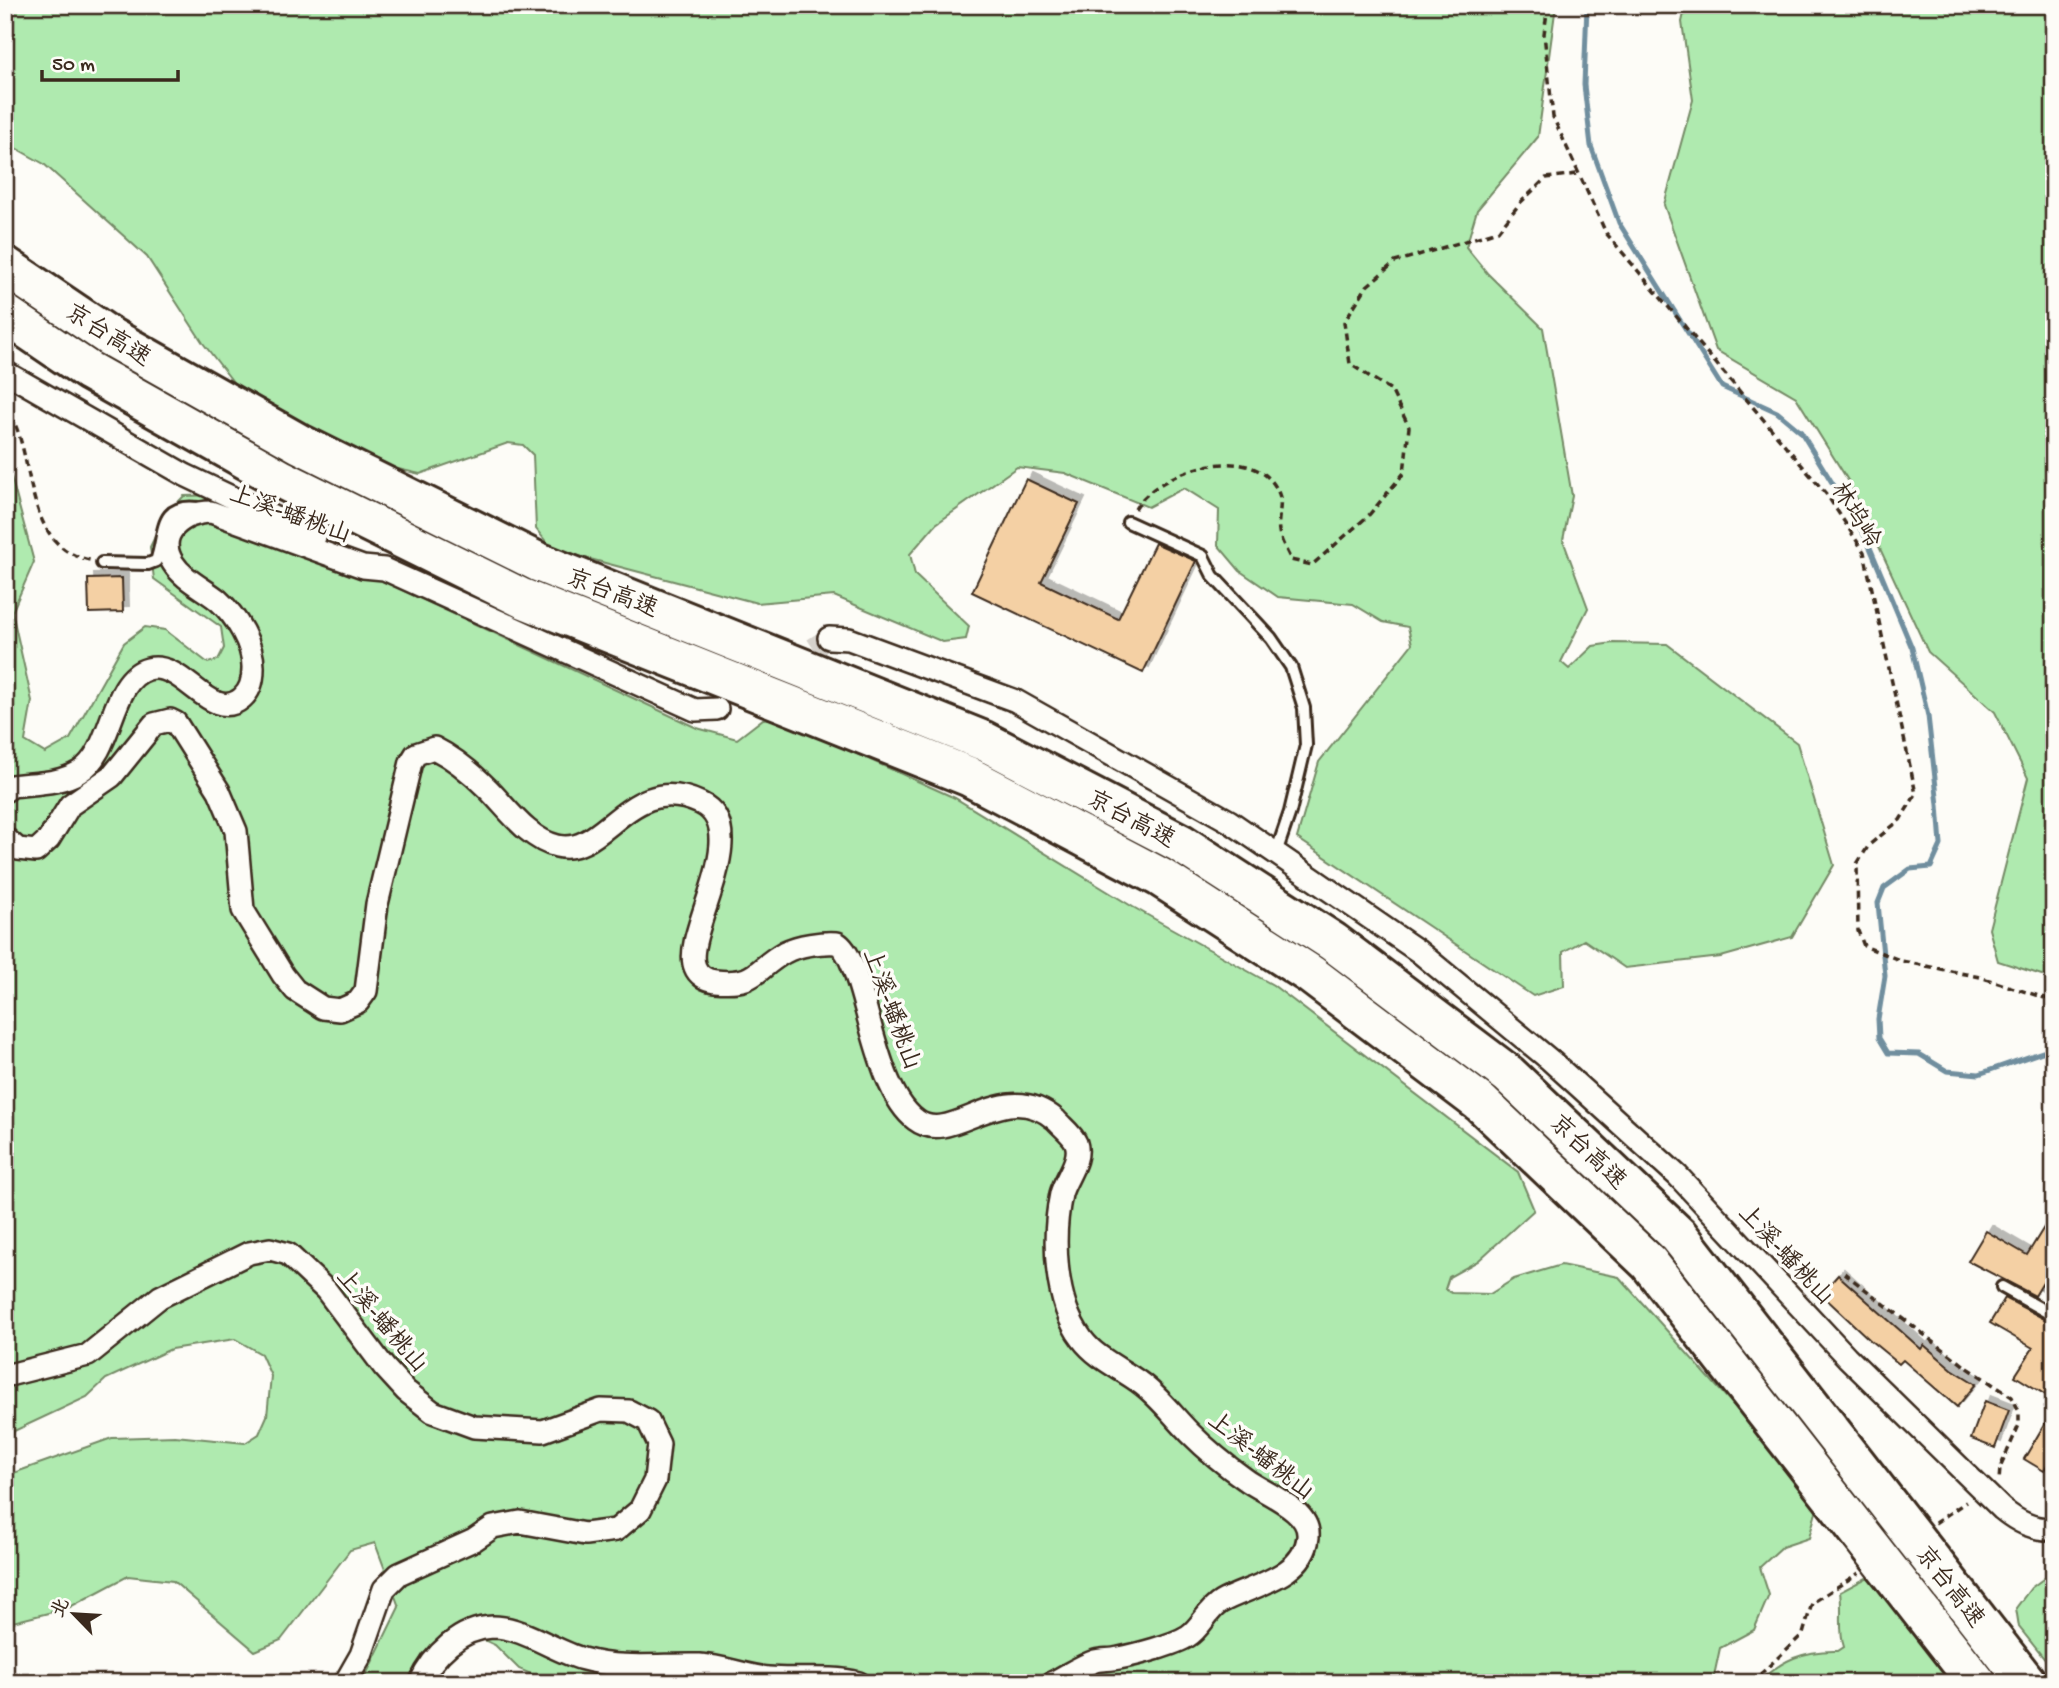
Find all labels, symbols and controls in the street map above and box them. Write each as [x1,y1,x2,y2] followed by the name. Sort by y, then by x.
[42,38,178,82] scale bar
[52,54,95,79] text: 50 m
[59,298,156,375] street label: 京台高速
[1823,477,1886,554] street label: 林坞岭
[225,480,355,552] street label: 上溪-蟠桃山
[562,564,662,626] street label: 京台高速
[1081,785,1180,856] street label: 京台高速
[854,945,926,1075] street label: 上溪-蟠桃山
[1542,1109,1632,1197] street label: 京台高速
[1730,1199,1839,1313] street label: 上溪-蟠桃山
[328,1263,433,1380] street label: 上溪-蟠桃山
[1201,1406,1320,1508] street label: 上溪-蟠桃山
[1907,1541,1990,1635] street label: 京台高速
[38,1580,108,1650] north arrow
[47,1595,76,1622] text: 北

